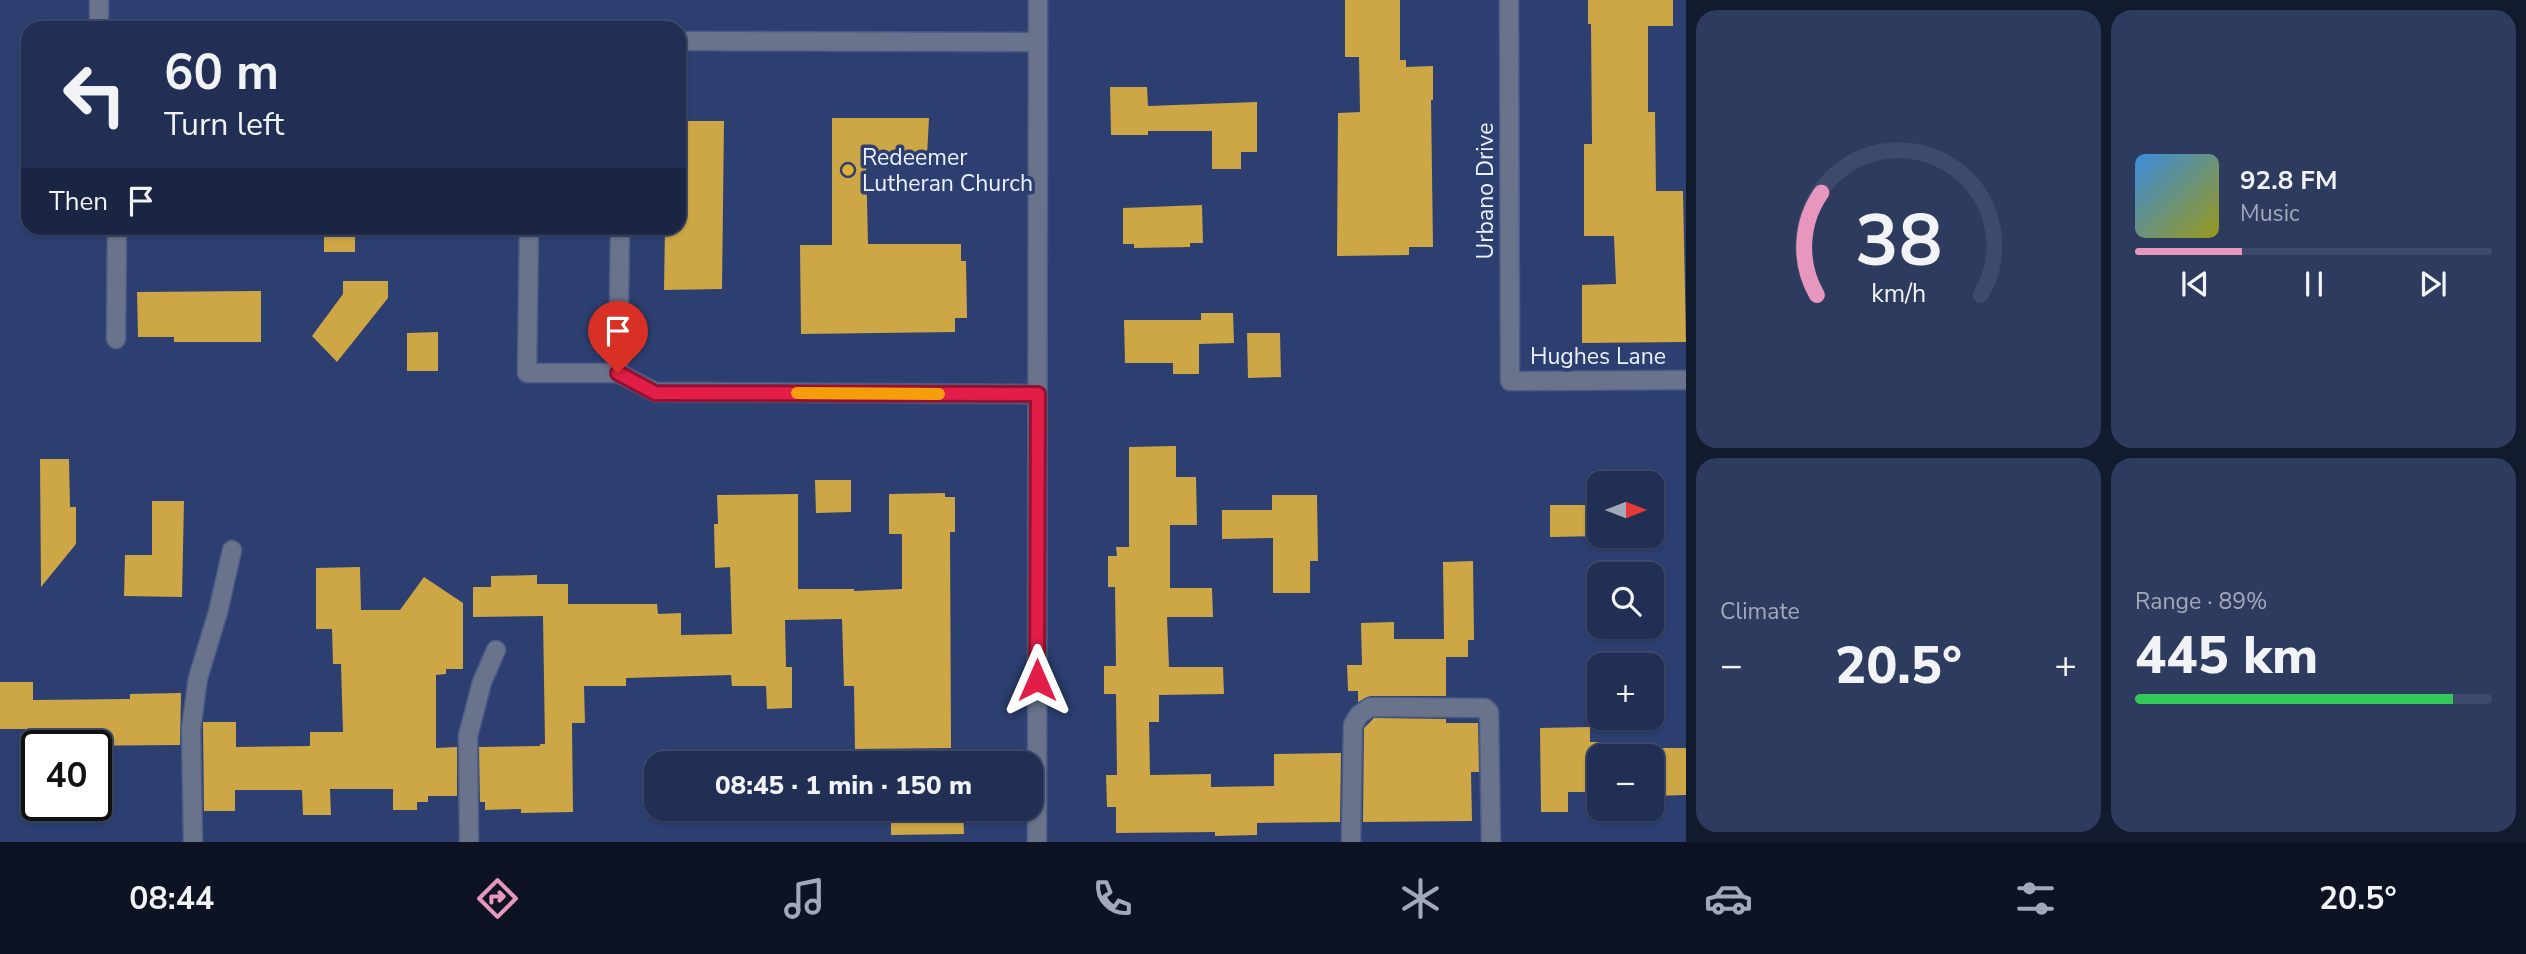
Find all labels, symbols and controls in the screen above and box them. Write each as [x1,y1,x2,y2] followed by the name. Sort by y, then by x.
[164,39,279,106] text: 60 m
[49,49,140,140] icon: left
[164,103,284,146] text: Turn left
[1470,123,1501,259] street label: Urbano Drive
[862,142,1033,199] place label: Redeemer Lutheran Church
[840,162,856,178] marker: Redeemer Lutheran Church
[2240,163,2337,198] text: 92.8 FM
[122,182,160,220] icon: arrive
[49,184,108,219] text: Then
[1855,191,1942,291] text: 38
[2240,198,2300,229] text: Music
[2176,265,2214,303] icon: previous
[2295,265,2333,303] icon: pause
[2414,265,2452,303] icon: next
[1871,277,1926,311] text: km/h
[588,301,648,373] pin
[599,312,637,350] icon: arrive
[1530,341,1666,372] street label: Hughes Lane
[1587,471,1664,548] north arrow
[1587,471,1664,821] map controls
[1587,562,1664,639] button: search
[2135,586,2267,617] text: Range · 89%
[1720,596,1800,627] text: Climate
[2135,620,2318,691] text: 445 km
[1835,630,1962,701] text: 20.5°
[1720,640,1743,691] text: −
[2054,640,2077,691] text: +
[1000,643,1074,717] position arrow
[1587,653,1664,730] button: +
[21,730,112,821] speed limit sign: 40
[1587,744,1664,821] button: −
[715,768,972,803] text: 08:45 · 1 min · 150 m
[473,874,522,923] icon: directions
[780,874,829,923] icon: music
[1088,874,1137,923] icon: phone
[1396,874,1445,923] icon: climate
[1704,874,1753,923] icon: car
[2011,874,2060,923] icon: filters
[129,877,214,920] text: 08:44
[2319,877,2397,920] text: 20.5°

